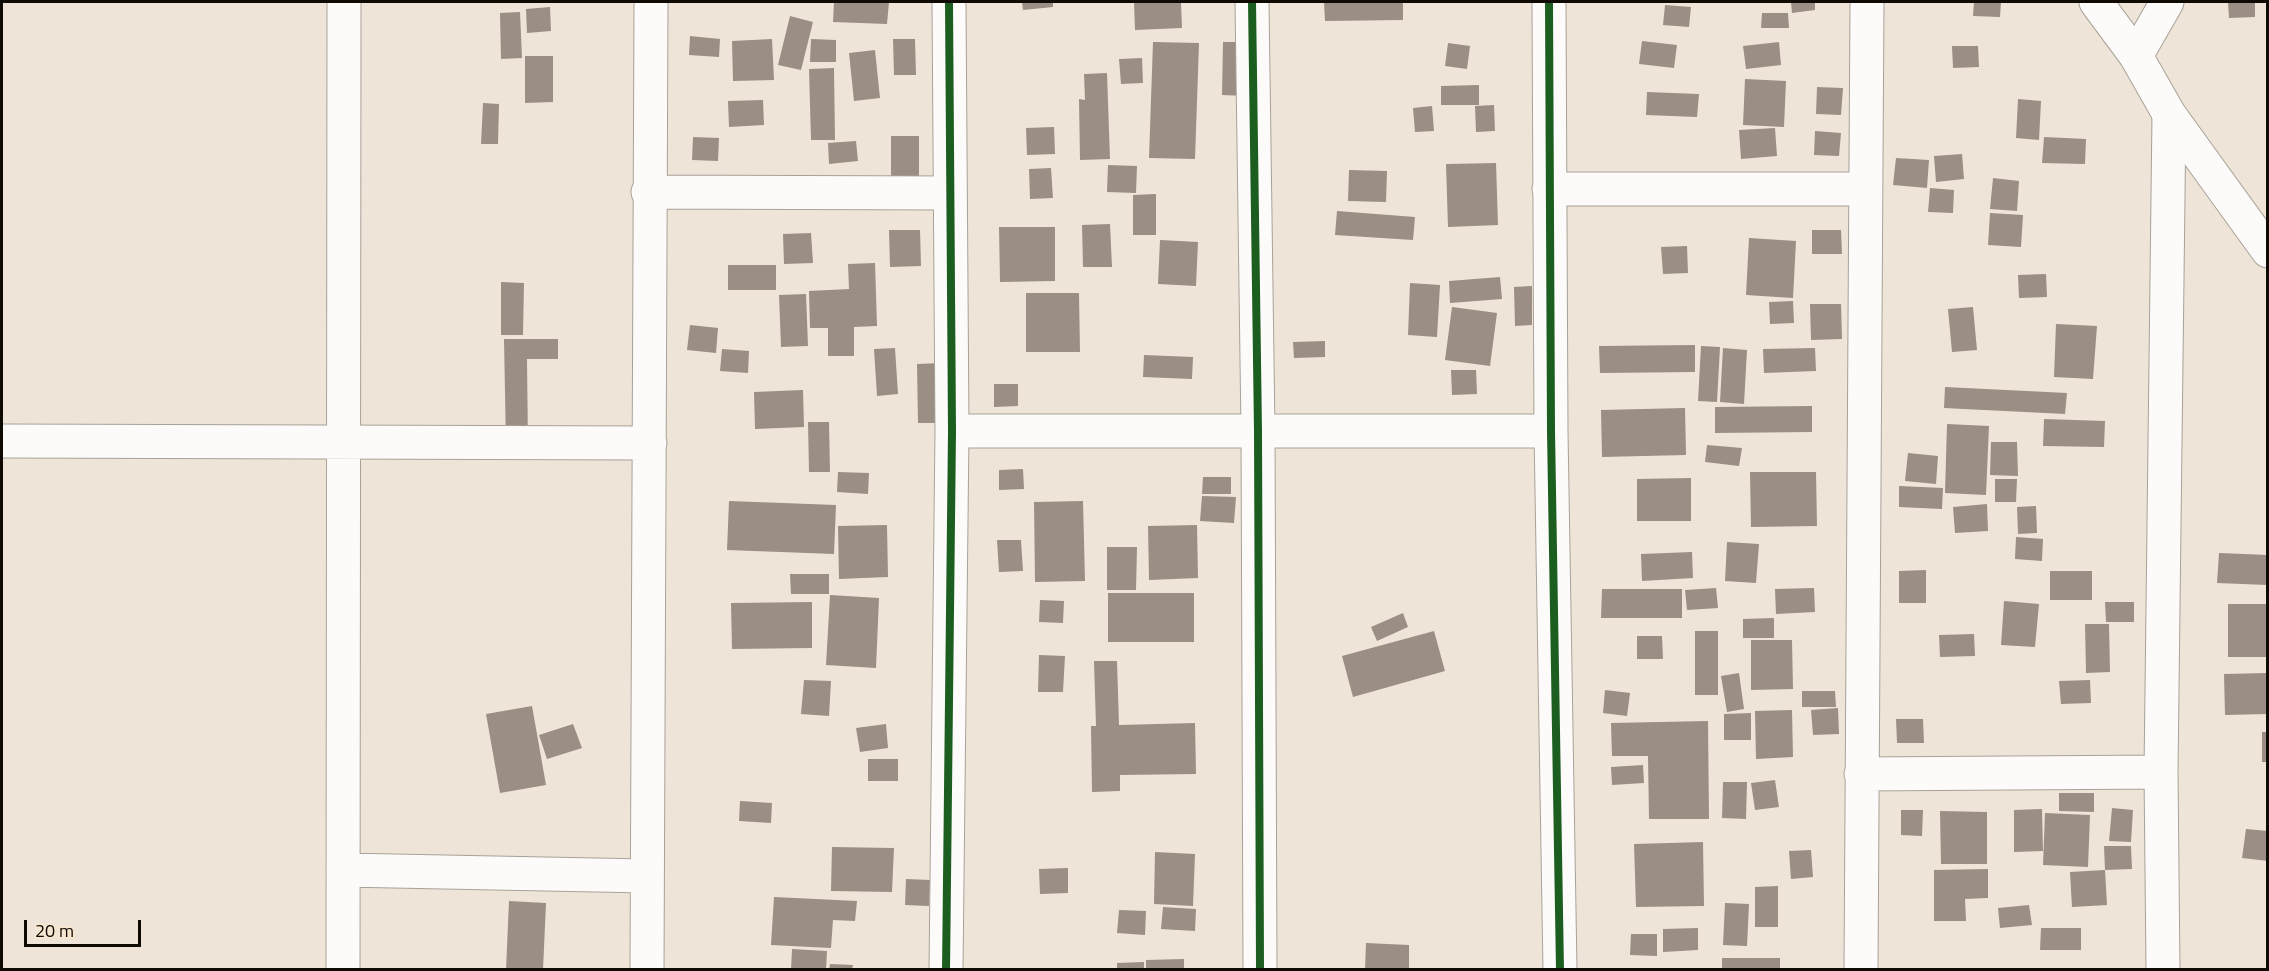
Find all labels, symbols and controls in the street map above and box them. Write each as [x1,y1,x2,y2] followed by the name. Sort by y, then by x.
[27,908,144,946] scale bar
[35,917,74,944] text: 20 m

